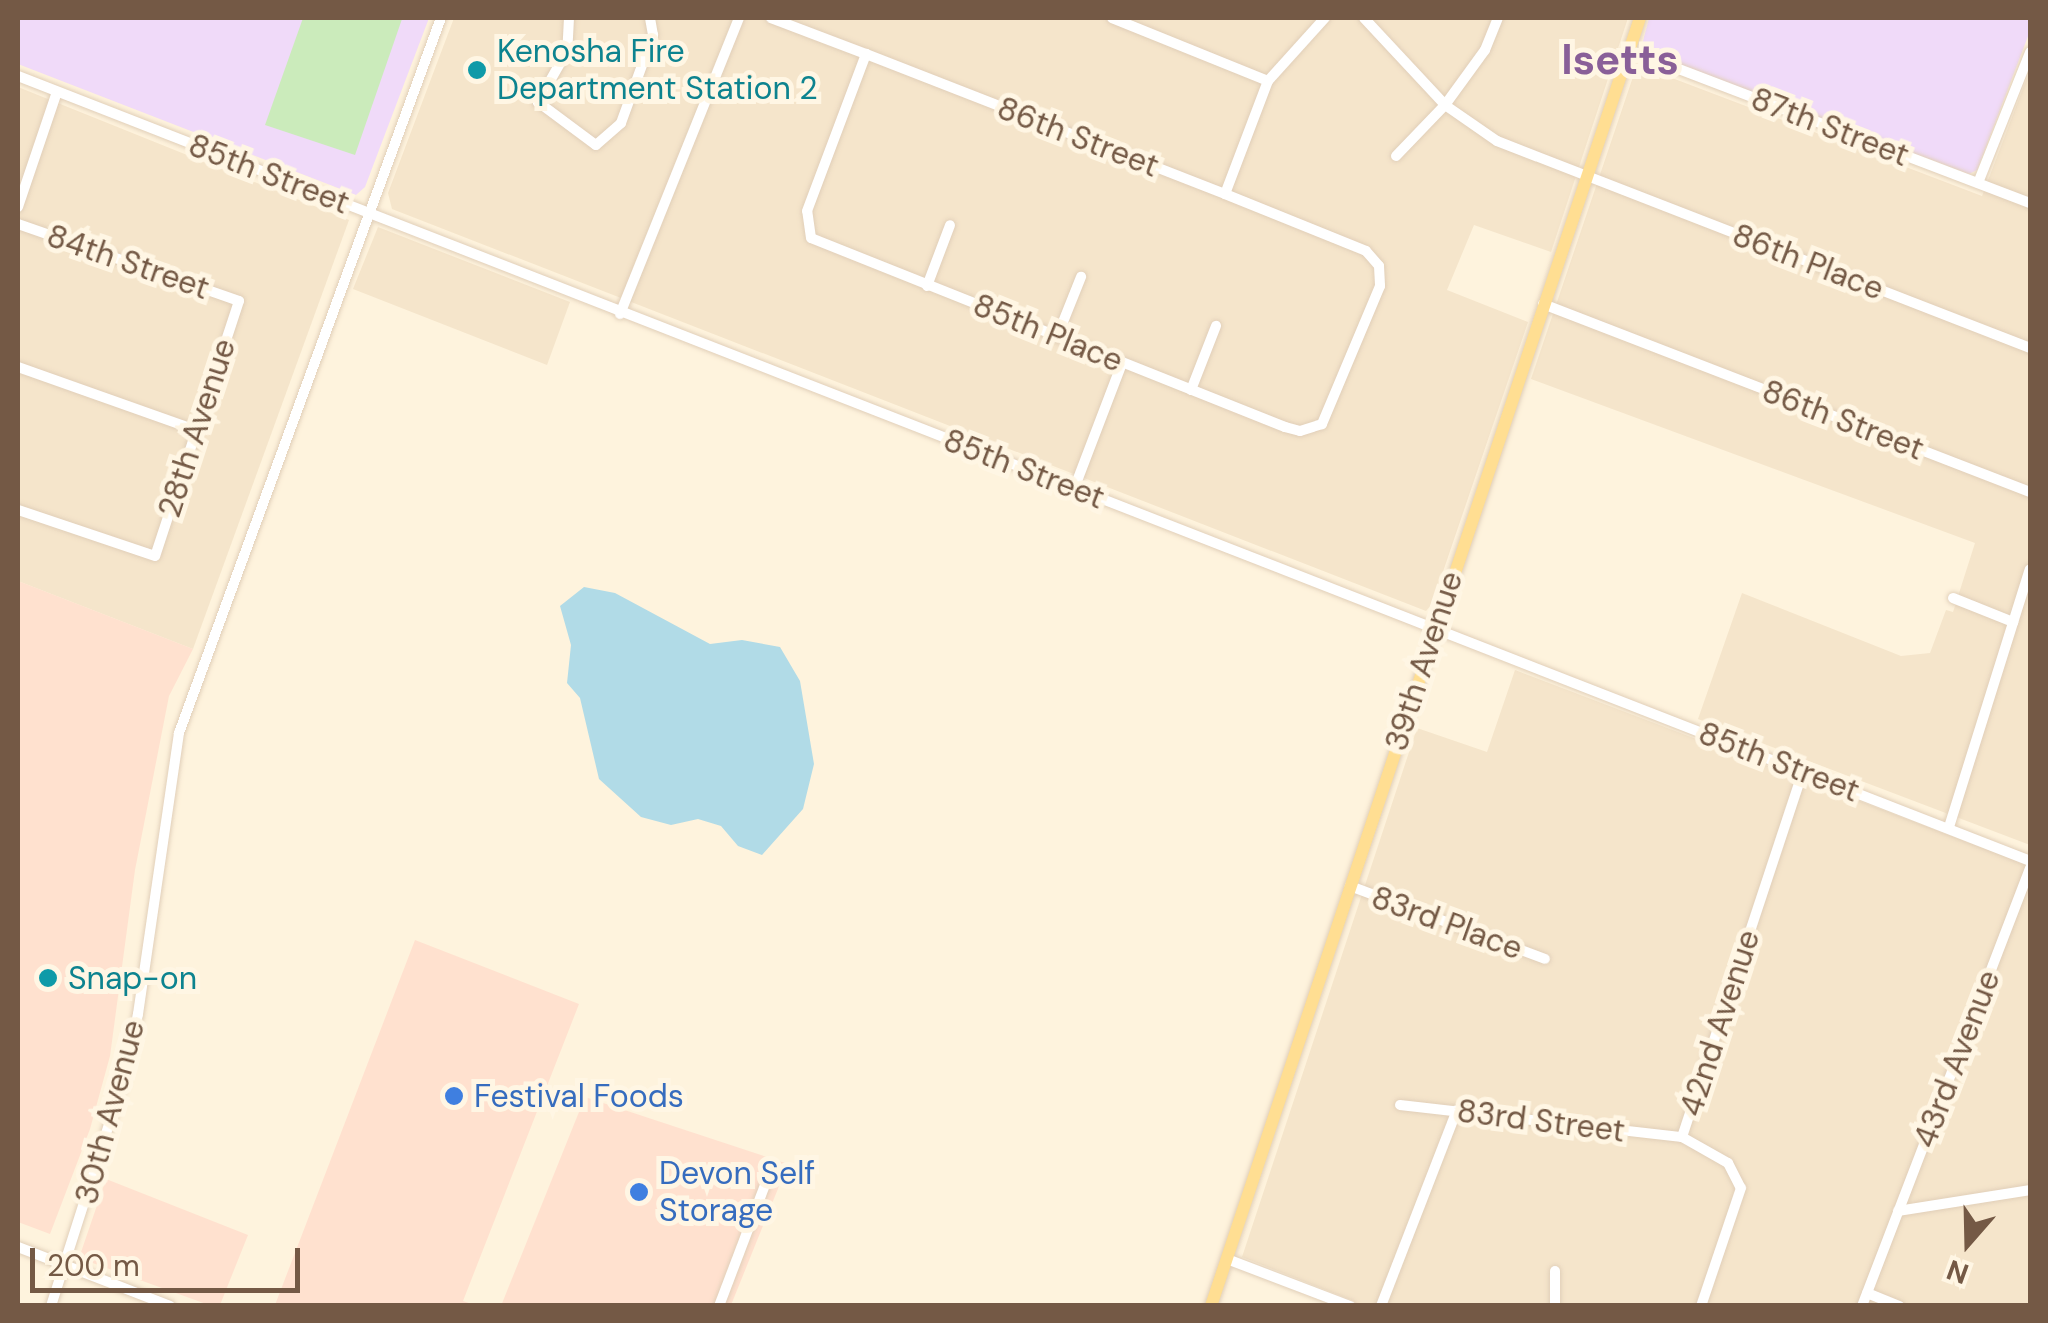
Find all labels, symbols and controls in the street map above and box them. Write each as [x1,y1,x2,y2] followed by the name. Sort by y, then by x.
[497,33,818,108] place label: Kenosha Fire Department Station 2
[1561,35,1679,85] district label: Isetts
[466,59,488,81] marker: Kenosha Fire Department Station 2
[1746,79,1914,175] street label: 87th Street
[992,89,1164,185] street label: 86th Street
[183,126,355,222] street label: 85th Street
[42,216,214,308] street label: 84th Street
[1727,216,1889,308] street label: 86th Place
[968,286,1128,380] street label: 85th Place
[150,334,244,522] street label: 28th Avenue
[1757,372,1929,468] street label: 86th Street
[938,421,1110,517] street label: 85th Street
[1377,566,1471,756] street label: 39th Avenue
[1693,714,1865,810] street label: 85th Street
[1366,878,1528,968] street label: 83rd Place
[1672,925,1768,1121] street label: 42nd Avenue
[68,959,197,997] place label: Snap-on
[1906,965,2008,1153] street label: 43rd Avenue
[37,967,59,989] marker: Snap-on
[67,1016,153,1208] street label: 30th Avenue
[474,1077,684,1115] place label: Festival Foods
[443,1085,465,1107] marker: Festival Foods
[1455,1092,1627,1150] street label: 83rd Street
[659,1155,815,1230] place label: Devon Self Storage
[628,1181,650,1203] marker: Devon Self Storage
[1918,1193,2018,1293] north arrow
[35,1228,305,1290] scale bar
[47,1246,140,1285] text: 200 m
[1942,1251,1973,1293] text: N

